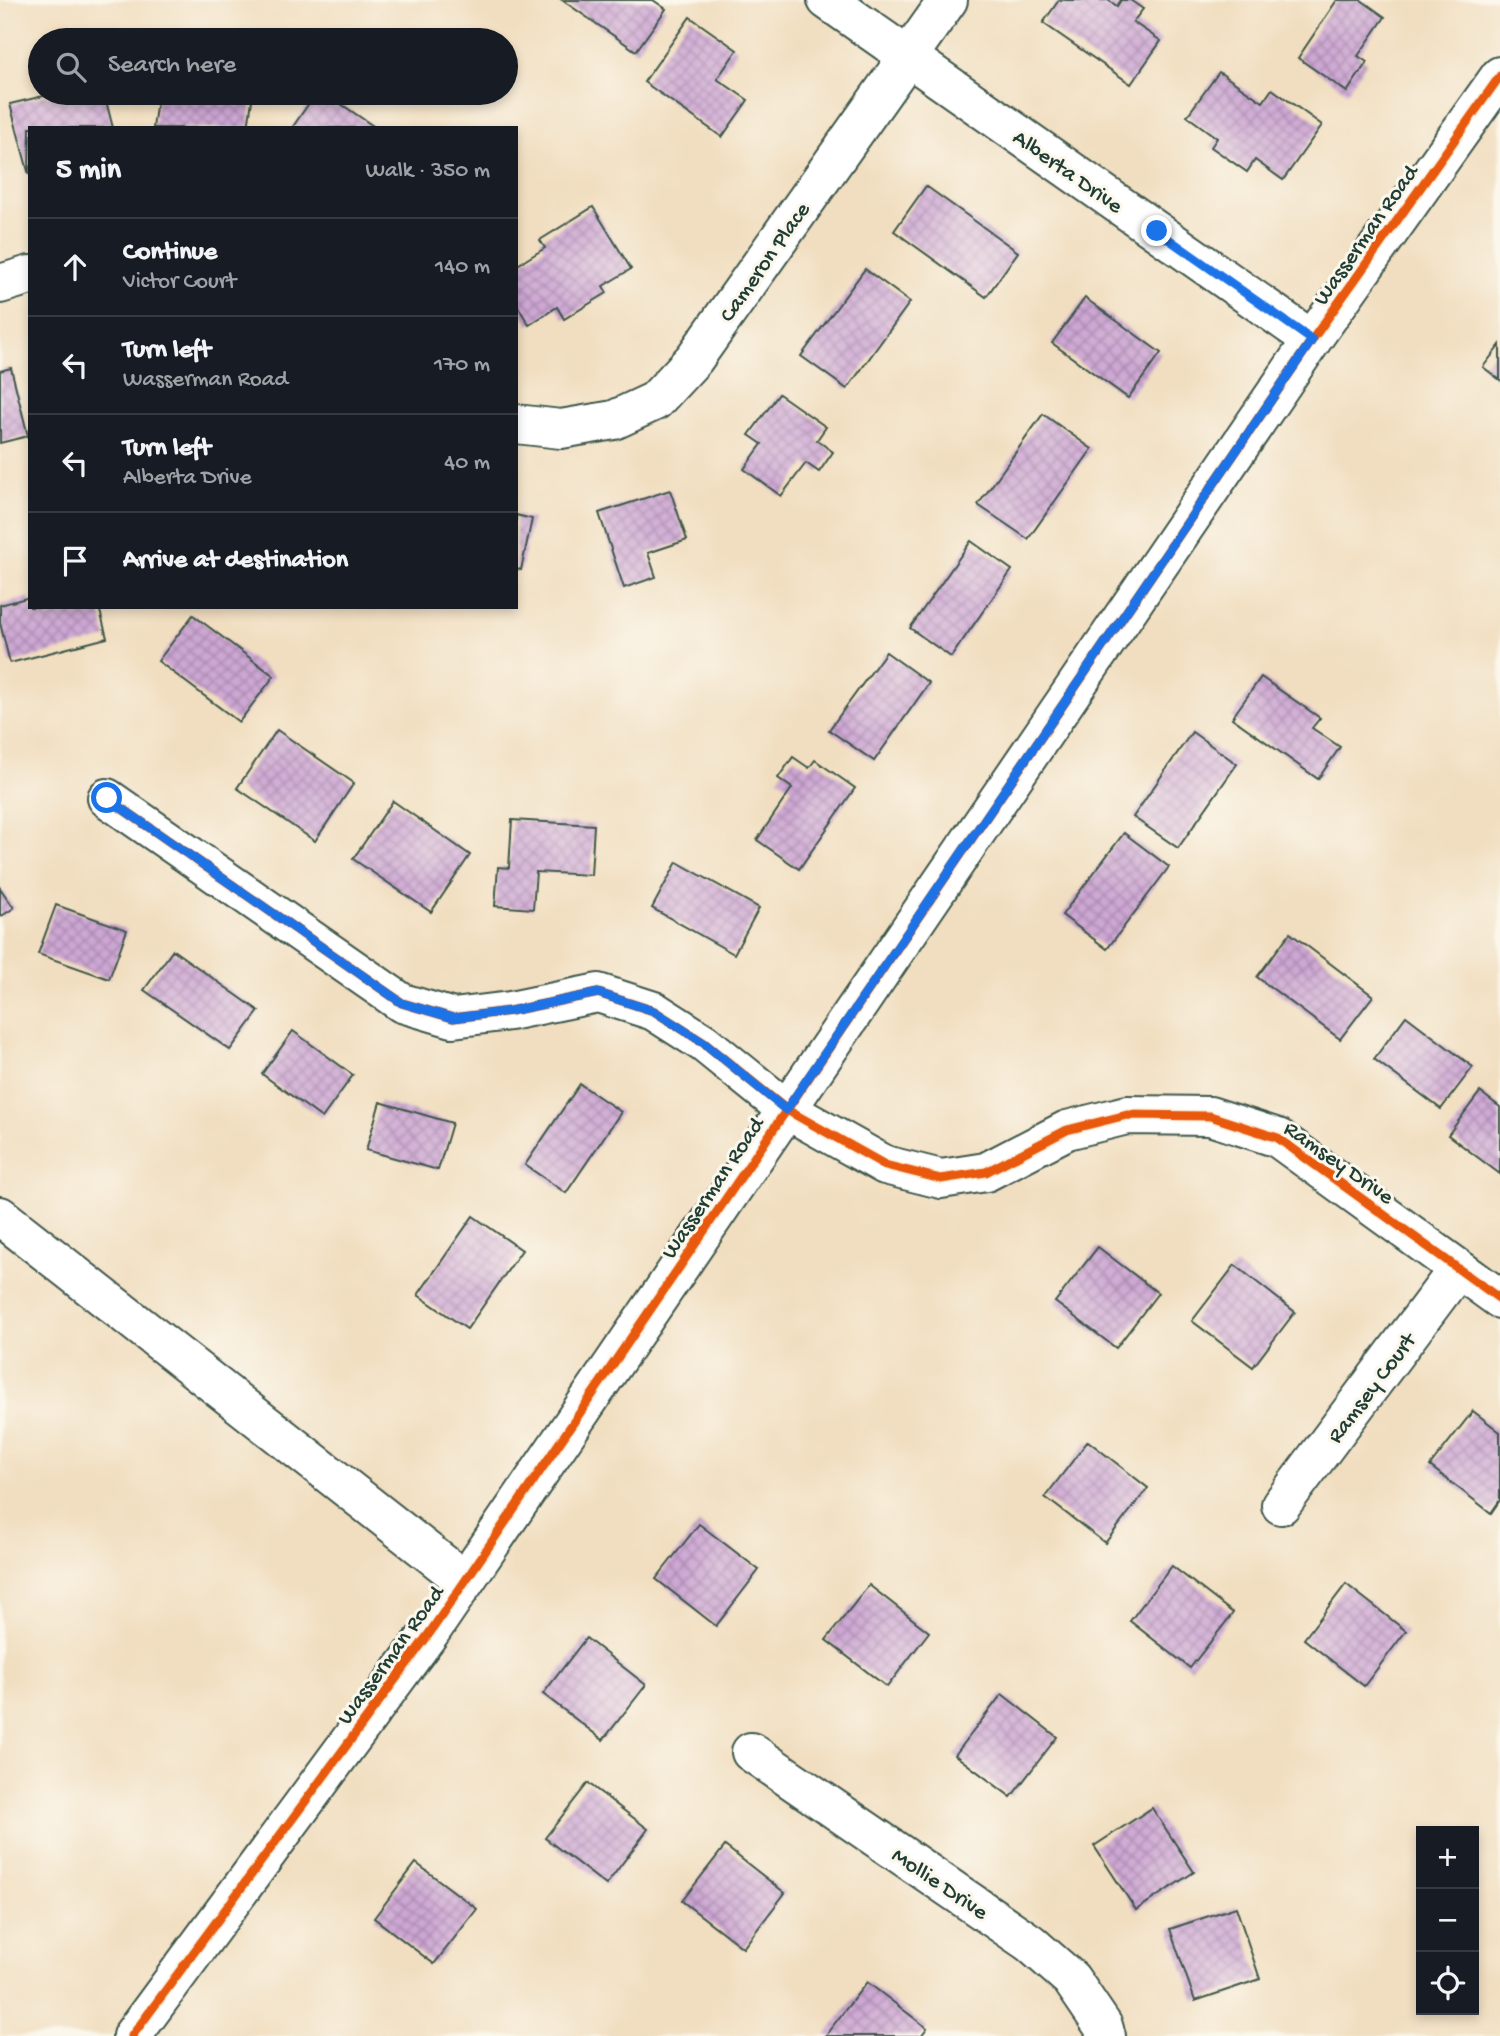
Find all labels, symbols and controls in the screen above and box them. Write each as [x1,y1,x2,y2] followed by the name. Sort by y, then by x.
[28,28,518,105] search box
[52,48,90,86] icon: search
[108,51,236,82] text: Search here
[1007,125,1128,221] street label: Alberta Drive
[56,154,121,189] text: 5 min
[365,158,490,185] text: Walk · 350 m
[1308,159,1426,311] street label: Wasserman Road
[715,197,818,328] street label: Cameron Place
[1141,215,1172,246] route end
[123,238,217,269] text: Continue
[56,248,94,286] icon: ahead
[435,254,490,281] text: 140 m
[123,269,236,296] text: Victor Court
[123,336,211,367] text: Turn left
[56,346,94,384] icon: left
[434,352,490,379] text: 170 m
[123,367,288,394] text: Wasserman Road
[123,434,211,465] text: Turn left
[56,444,94,482] icon: left
[444,450,490,477] text: 40 m
[123,465,252,492] text: Alberta Drive
[56,542,94,580] icon: arrive
[123,546,348,577] text: Arrive at destination
[91,782,122,813] route start
[657,1112,772,1265] street label: Wasserman Road
[1278,1116,1399,1212] street label: Ramsey Drive
[1323,1327,1424,1450] street label: Ramsey Court
[332,1580,452,1731] street label: Wasserman Road
[1416,1826,1479,2015] map controls
[1416,1826,1479,1889] button: +
[886,1843,993,1928] street label: Mollie Drive
[1416,1889,1479,1952] button: −
[1416,1952,1479,2015] button: locate

